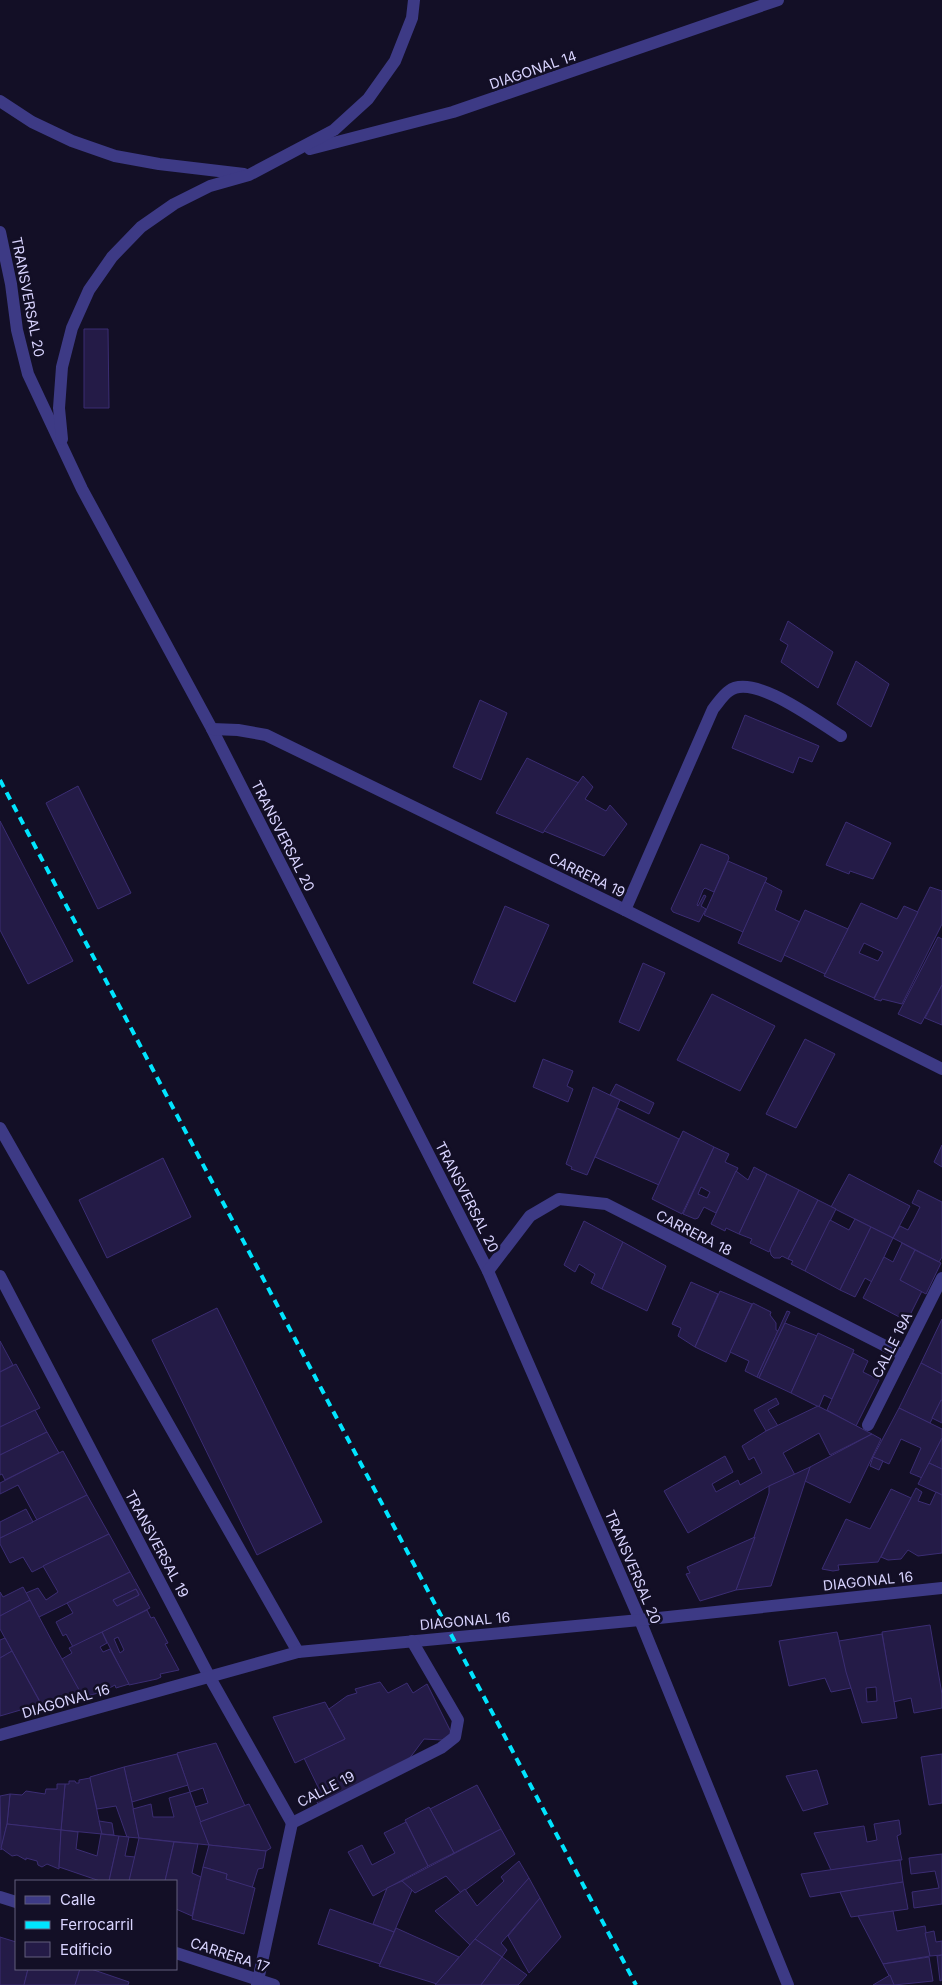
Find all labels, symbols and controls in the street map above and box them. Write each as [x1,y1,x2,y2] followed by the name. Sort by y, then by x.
[487,47,579,92] street label: DIAGONAL 14
[8,235,48,358] street label: TRANSVERSAL 20
[248,777,319,894] street label: TRANSVERSAL 20
[546,849,628,900] street label: CARRERA 19
[432,1138,503,1255] street label: TRANSVERSAL 20
[653,1206,735,1259] street label: CARRERA 18
[868,1309,916,1381] street label: CALLE 19A
[122,1487,193,1600] street label: TRANSVERSAL 19
[602,1507,665,1626] street label: TRANSVERSAL 20
[822,1567,914,1594] street label: DIAGONAL 16
[419,1608,511,1633] street label: DIAGONAL 16
[20,1680,112,1721] street label: DIAGONAL 16
[294,1767,357,1810] street label: CALLE 19
[15,1880,178,1970] legend
[60,1890,95,1909] text: Calle
[60,1915,133,1934] text: Ferrocarril
[188,1934,272,1975] street label: CARRERA 17
[60,1940,112,1959] text: Edificio

